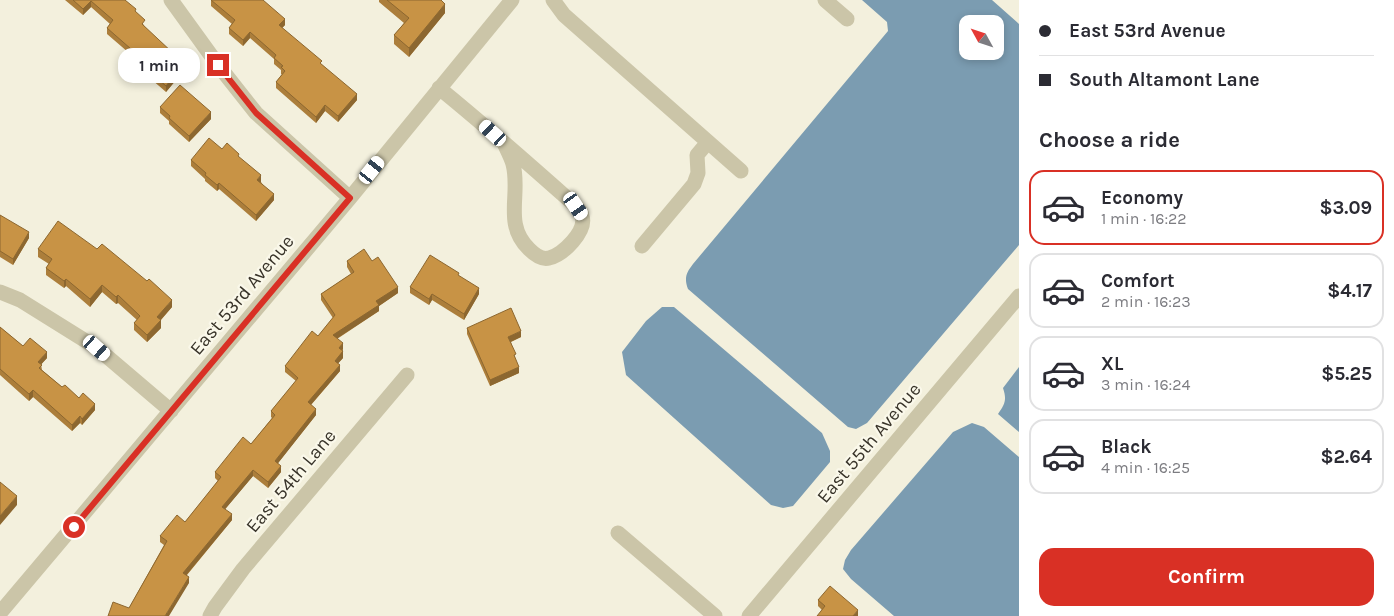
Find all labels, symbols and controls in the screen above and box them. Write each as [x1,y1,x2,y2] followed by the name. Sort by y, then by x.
[959,15,1004,60] north arrow
[959,15,1004,60] map controls
[1069,20,1226,42] text: East 53rd Avenue
[118,48,200,82] callout: 1 min
[207,54,229,76] route end
[139,56,179,75] text: 1 min
[1069,69,1260,91] text: South Altamont Lane
[476,117,509,149] car
[1039,127,1180,153] text: Choose a ride
[356,154,387,186] car
[1041,185,1086,230] icon: car
[1101,187,1183,209] text: Economy
[561,189,590,223] car
[1319,197,1372,219] text: $3.09
[1101,209,1187,228] text: 1 min · 16:22
[185,231,299,359] street label: East 53rd Avenue
[1041,268,1086,313] icon: car
[1101,270,1175,292] text: Comfort
[1327,280,1372,302] text: $4.17
[1101,292,1191,311] text: 2 min · 16:23
[80,332,113,364] car
[1041,351,1086,396] icon: car
[1101,353,1123,375] text: XL
[1321,363,1372,385] text: $5.25
[1101,375,1190,394] text: 3 min · 16:24
[812,379,926,507] street label: East 55th Avenue
[241,425,341,537] street label: East 54th Lane
[1041,434,1086,479] icon: car
[1101,436,1152,458] text: Black
[1320,446,1372,468] text: $2.64
[1101,458,1190,477] text: 4 min · 16:25
[63,516,85,538] route start
[1039,548,1374,606] button: Confirm

